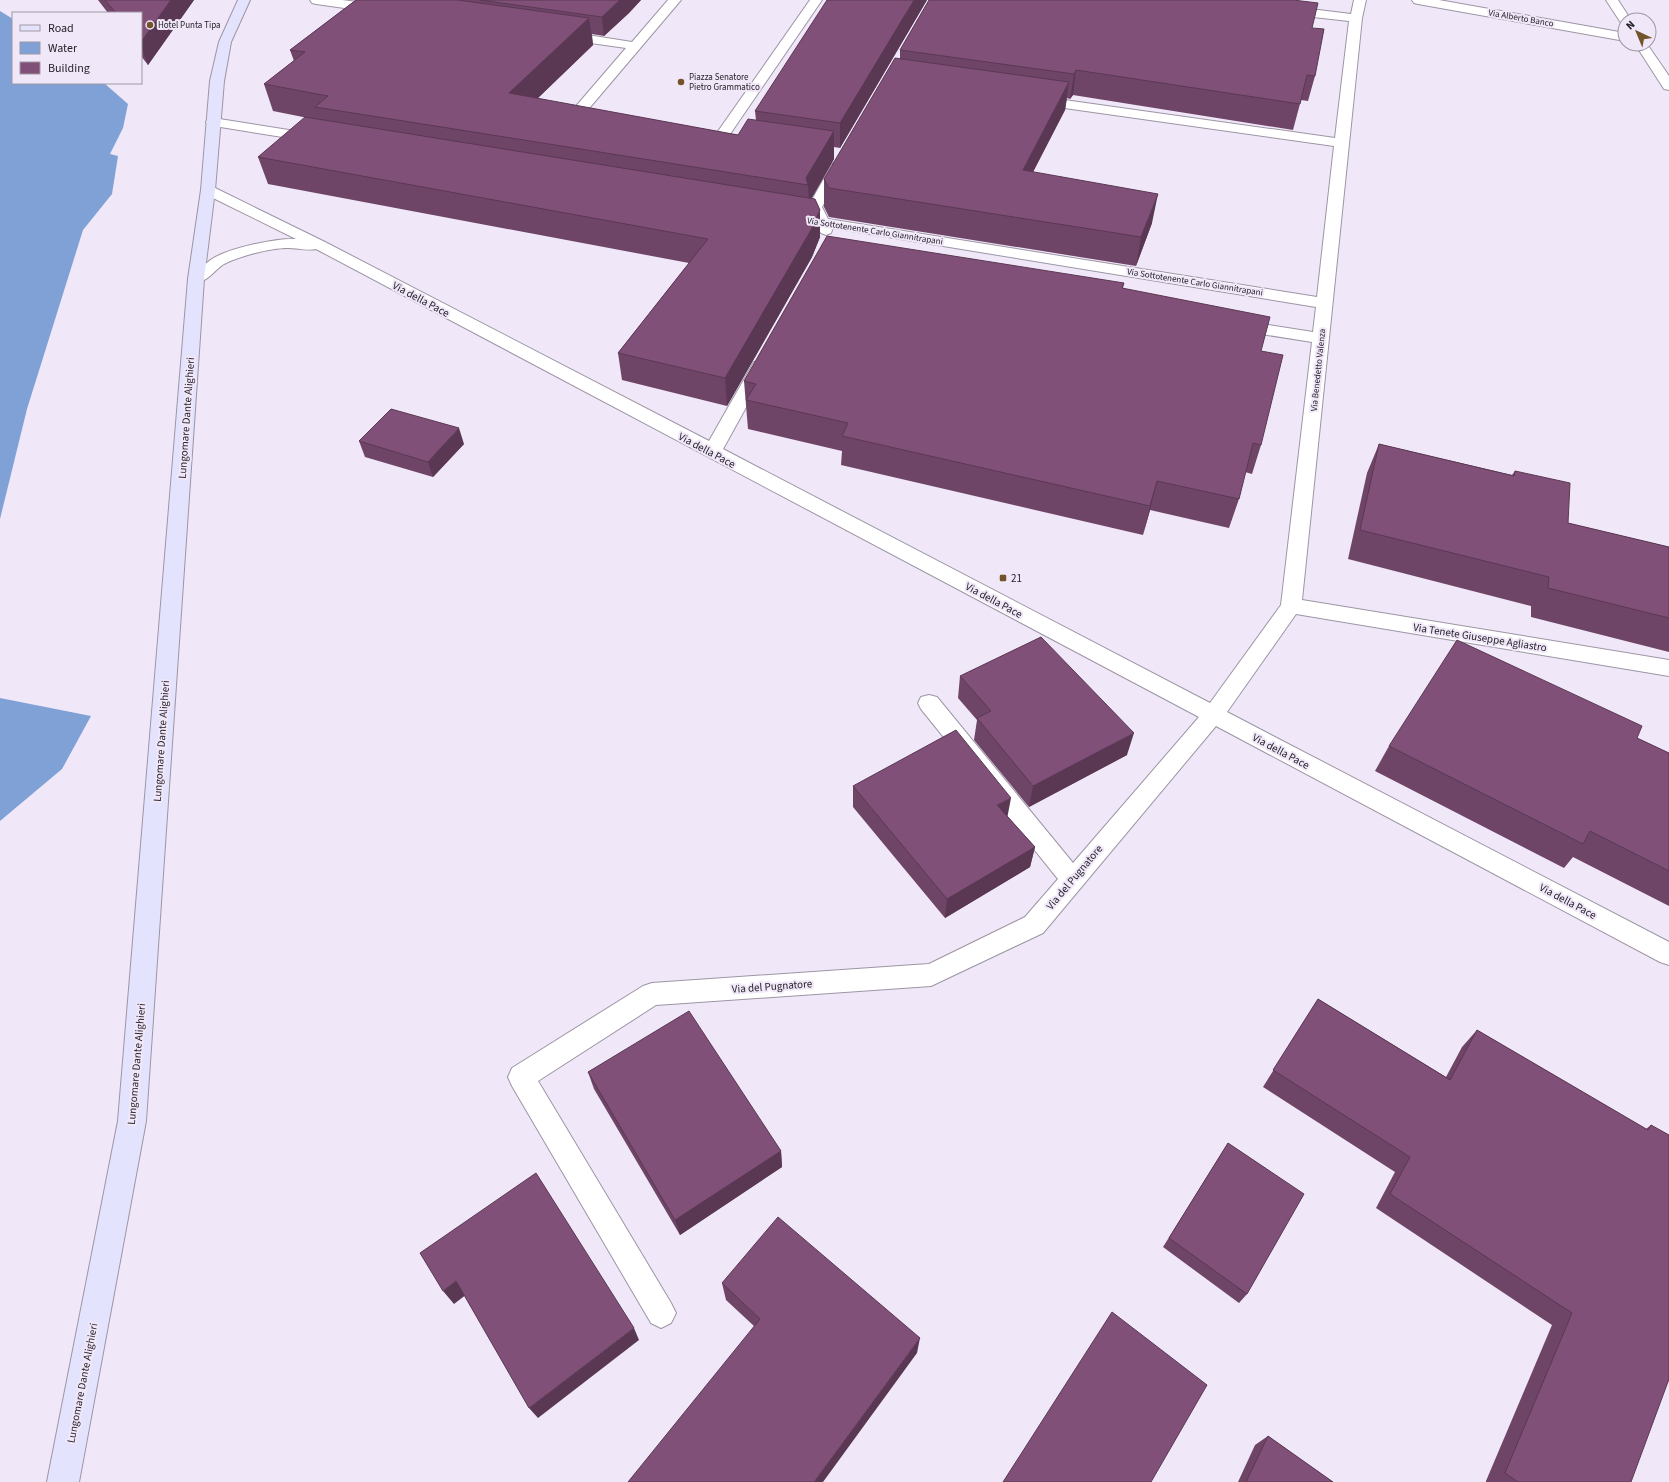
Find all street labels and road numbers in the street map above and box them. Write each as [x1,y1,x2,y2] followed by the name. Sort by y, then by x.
[1487,6,1555,31] street label: Via Alberto Banco
[806,214,944,249] street label: Via Sottotenente Carlo Giannitrapani
[1126,265,1264,300] street label: Via Sottotenente Carlo Giannitrapani
[390,278,452,321] street label: Via della Pace
[1308,328,1329,412] street label: Via Benedetto Valenza
[175,357,198,479] street label: Lungomare Dante Alighieri
[676,429,738,472] street label: Via della Pace
[963,579,1025,622] street label: Via della Pace
[1412,620,1548,655] street label: Via Tenete Giuseppe Agliastro
[150,680,173,802] street label: Lungomare Dante Alighieri
[1250,730,1312,773] street label: Via della Pace
[1043,841,1106,913] street label: Via del Pugnatore
[1537,880,1599,923] street label: Via della Pace
[731,976,813,997] street label: Via del Pugnatore
[124,1003,149,1125] street label: Lungomare Dante Alighieri
[64,1322,101,1444] street label: Lungomare Dante Alighieri

